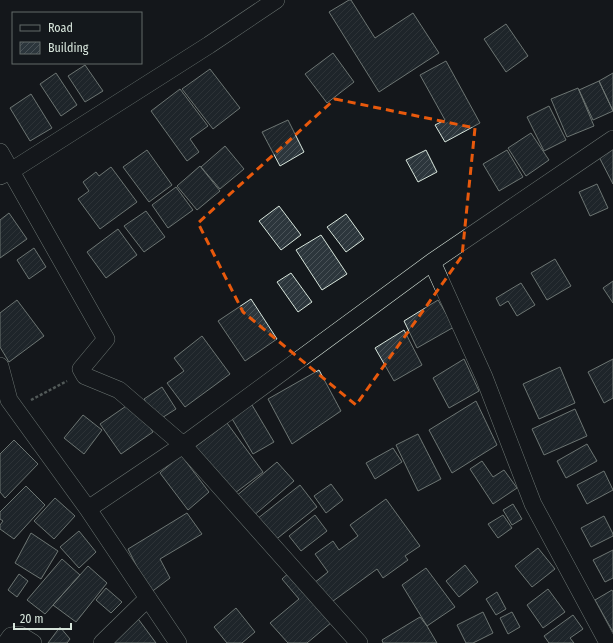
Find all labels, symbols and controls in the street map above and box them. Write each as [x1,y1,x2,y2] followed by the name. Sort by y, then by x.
[12,12,142,64] legend
[48,21,73,35] text: Road
[48,41,89,55] text: Building
[14,605,71,631] scale bar
[20,612,44,626] text: 20 m

